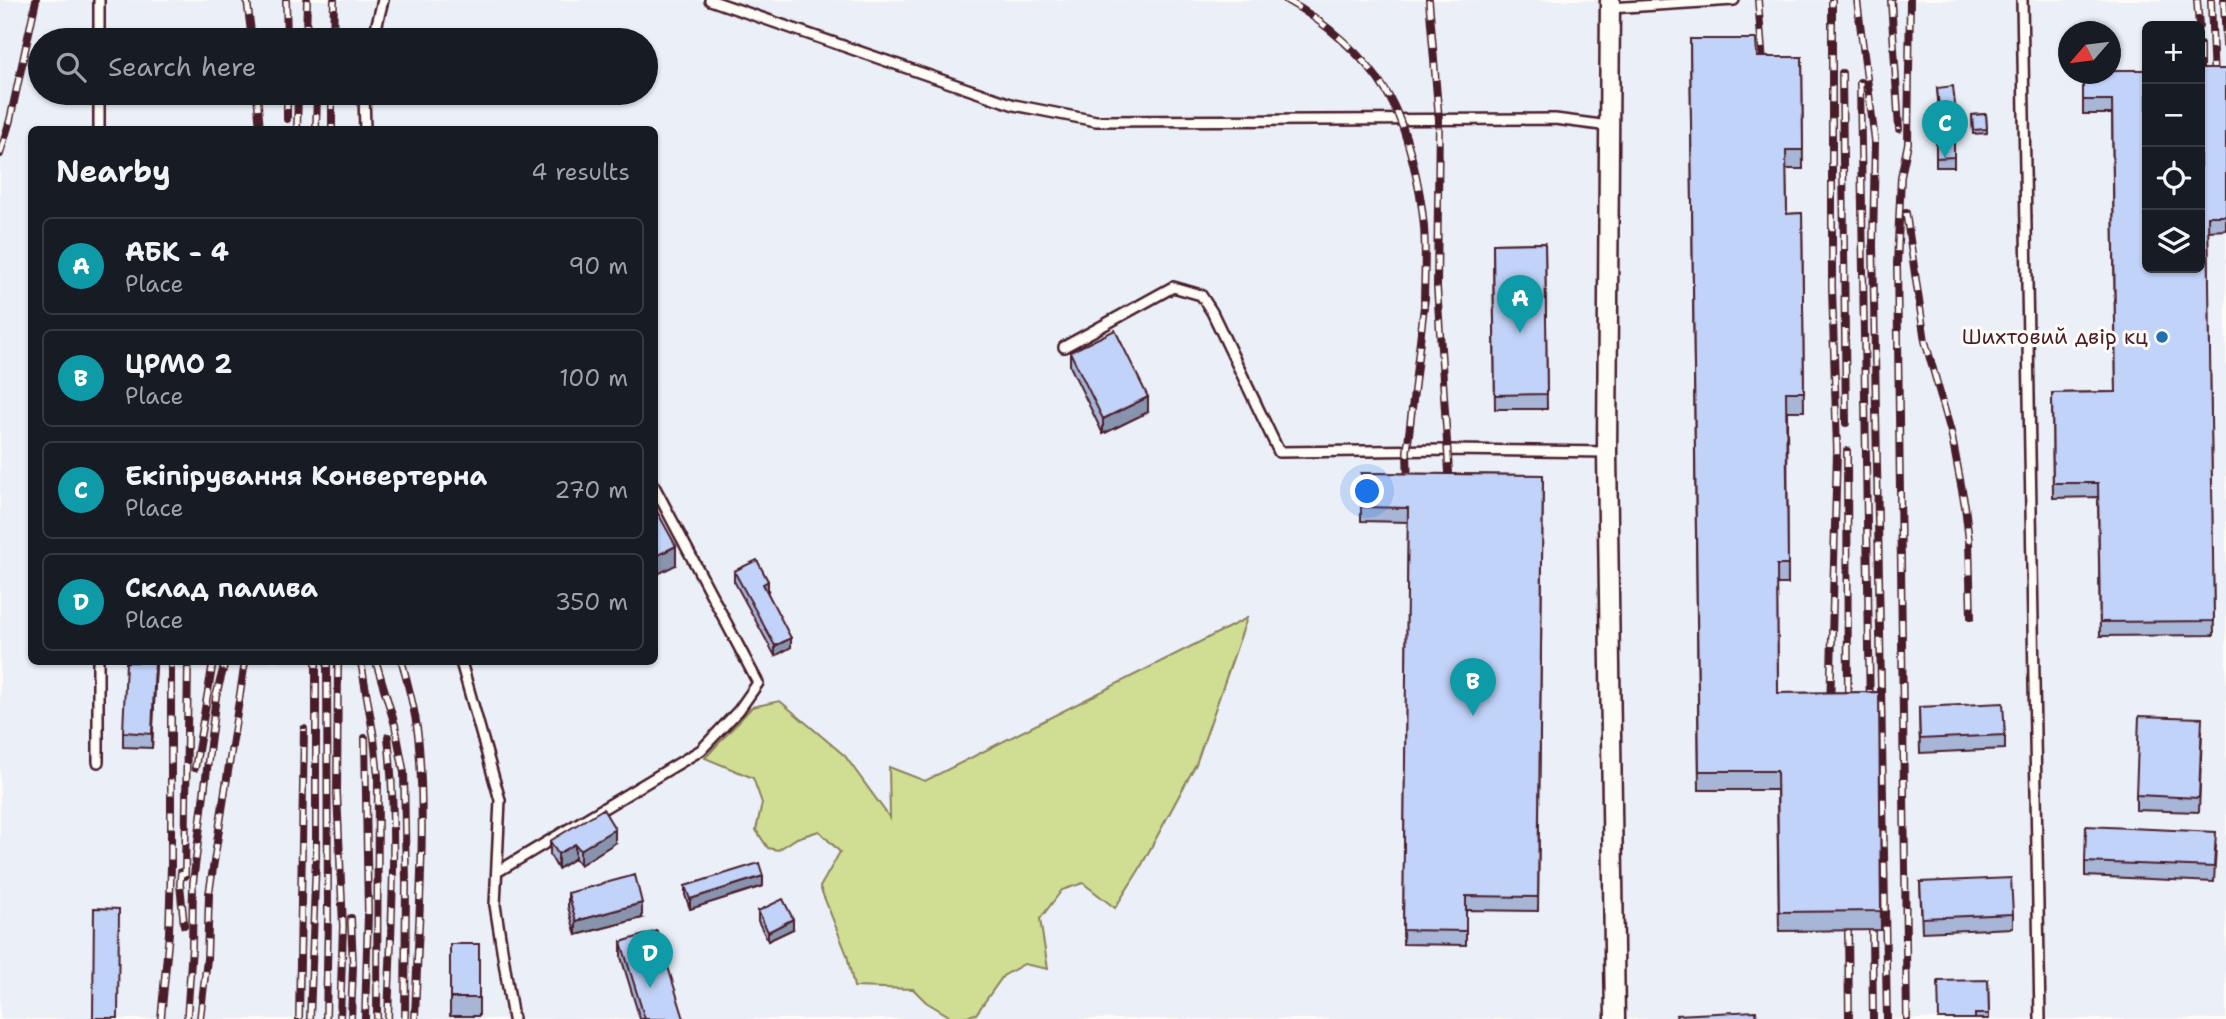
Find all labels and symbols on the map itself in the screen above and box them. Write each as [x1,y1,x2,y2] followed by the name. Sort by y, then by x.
[2058,21,2121,84] north arrow
[1922,100,1968,158] pin: C
[1497,275,1543,333] pin: A
[1962,323,2148,351] place label: Шихтовий двір кц
[2154,329,2170,345] marker: Шихтовий двір кц
[1350,474,1384,508] your location
[1450,658,1496,716] pin: B
[627,930,673,988] pin: D

